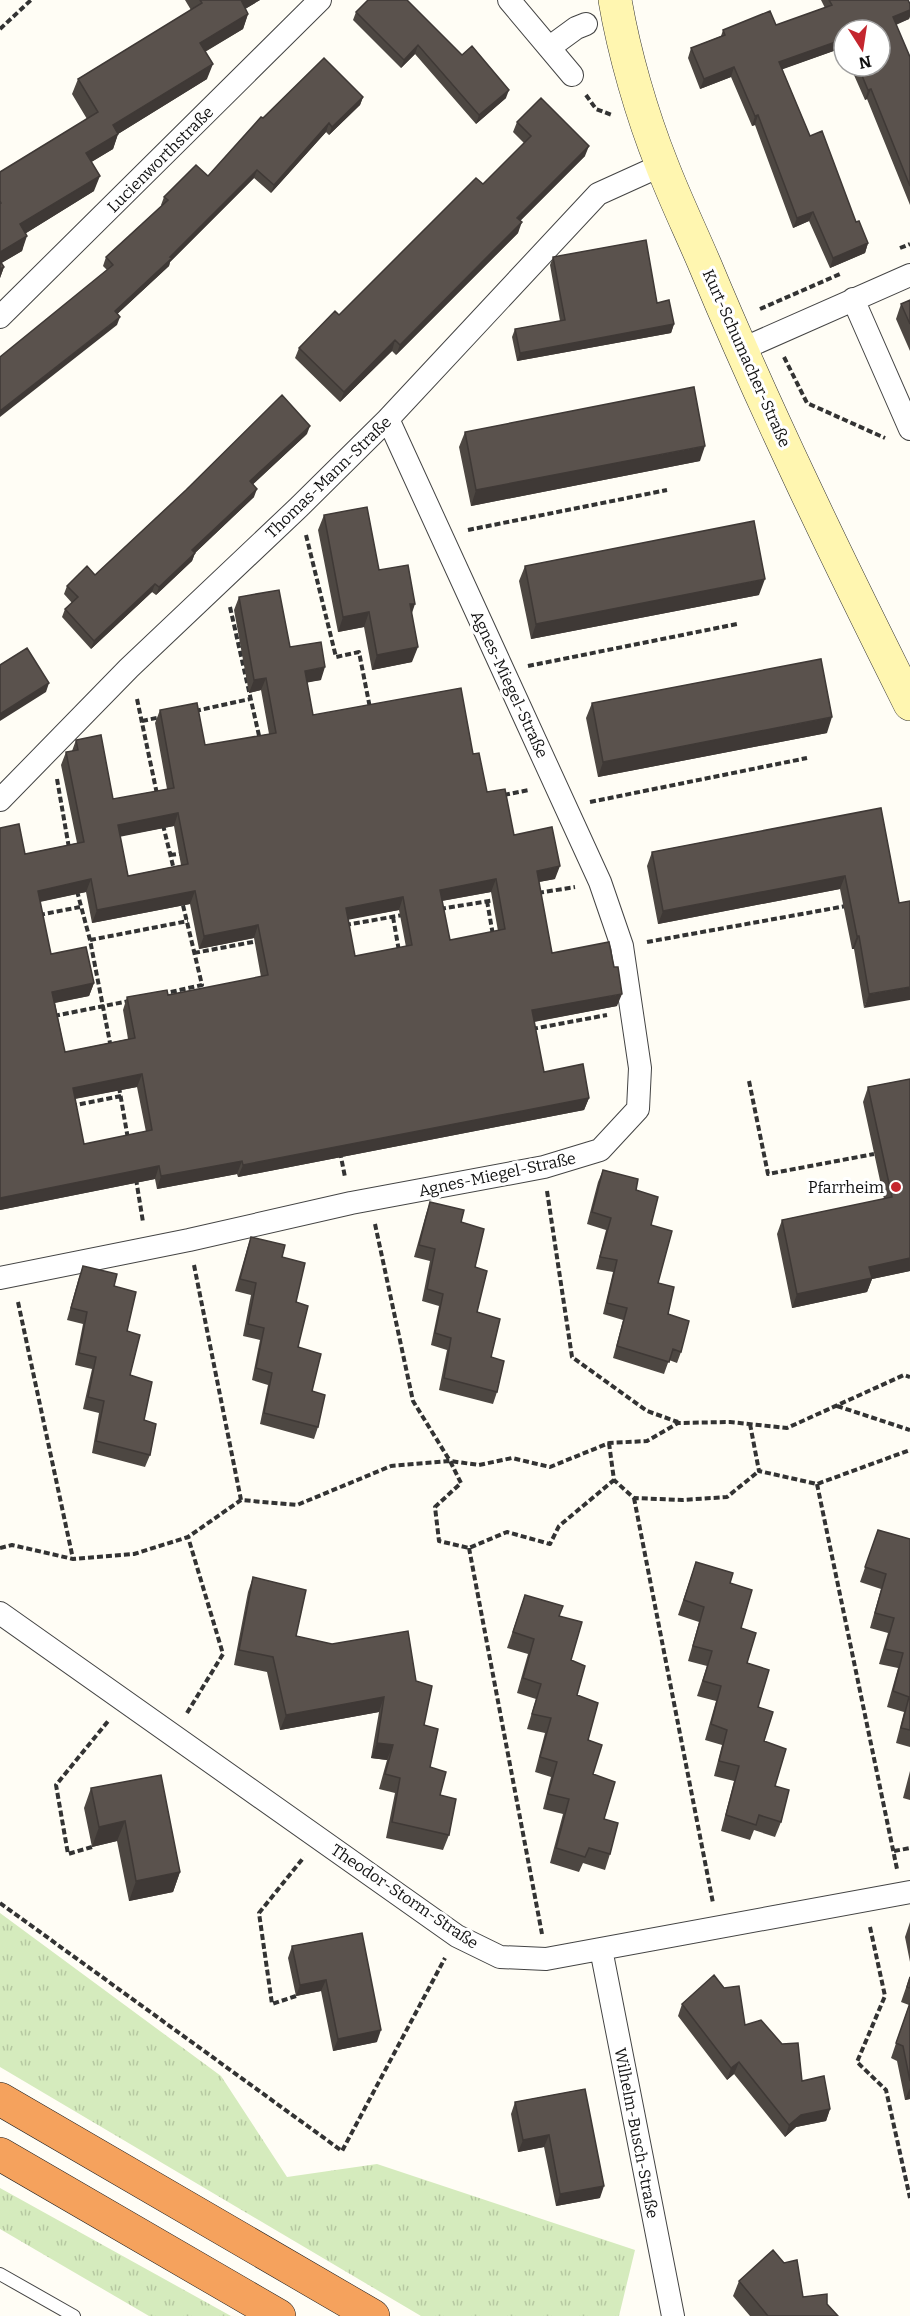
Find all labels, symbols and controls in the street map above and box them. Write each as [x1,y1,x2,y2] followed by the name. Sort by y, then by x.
[832,18,892,78] north arrow
[857,52,873,73] text: N
[103,102,217,216] street label: Lucienworthstraße
[699,266,794,450] street label: Kurt-Schumacher-Straße
[262,412,395,542] street label: Thomas-Mann-Straße
[467,608,552,761] street label: Agnes-Miegel-Straße
[417,1149,577,1200] street label: Agnes-Miegel-Straße
[808,1178,884,1197] place label: Pfarrheim
[889,1180,903,1194] marker: Pfarrheim
[328,1840,482,1953] street label: Theodor-Storm-Straße
[611,2046,662,2220] street label: Wilhelm-Busch-Straße

